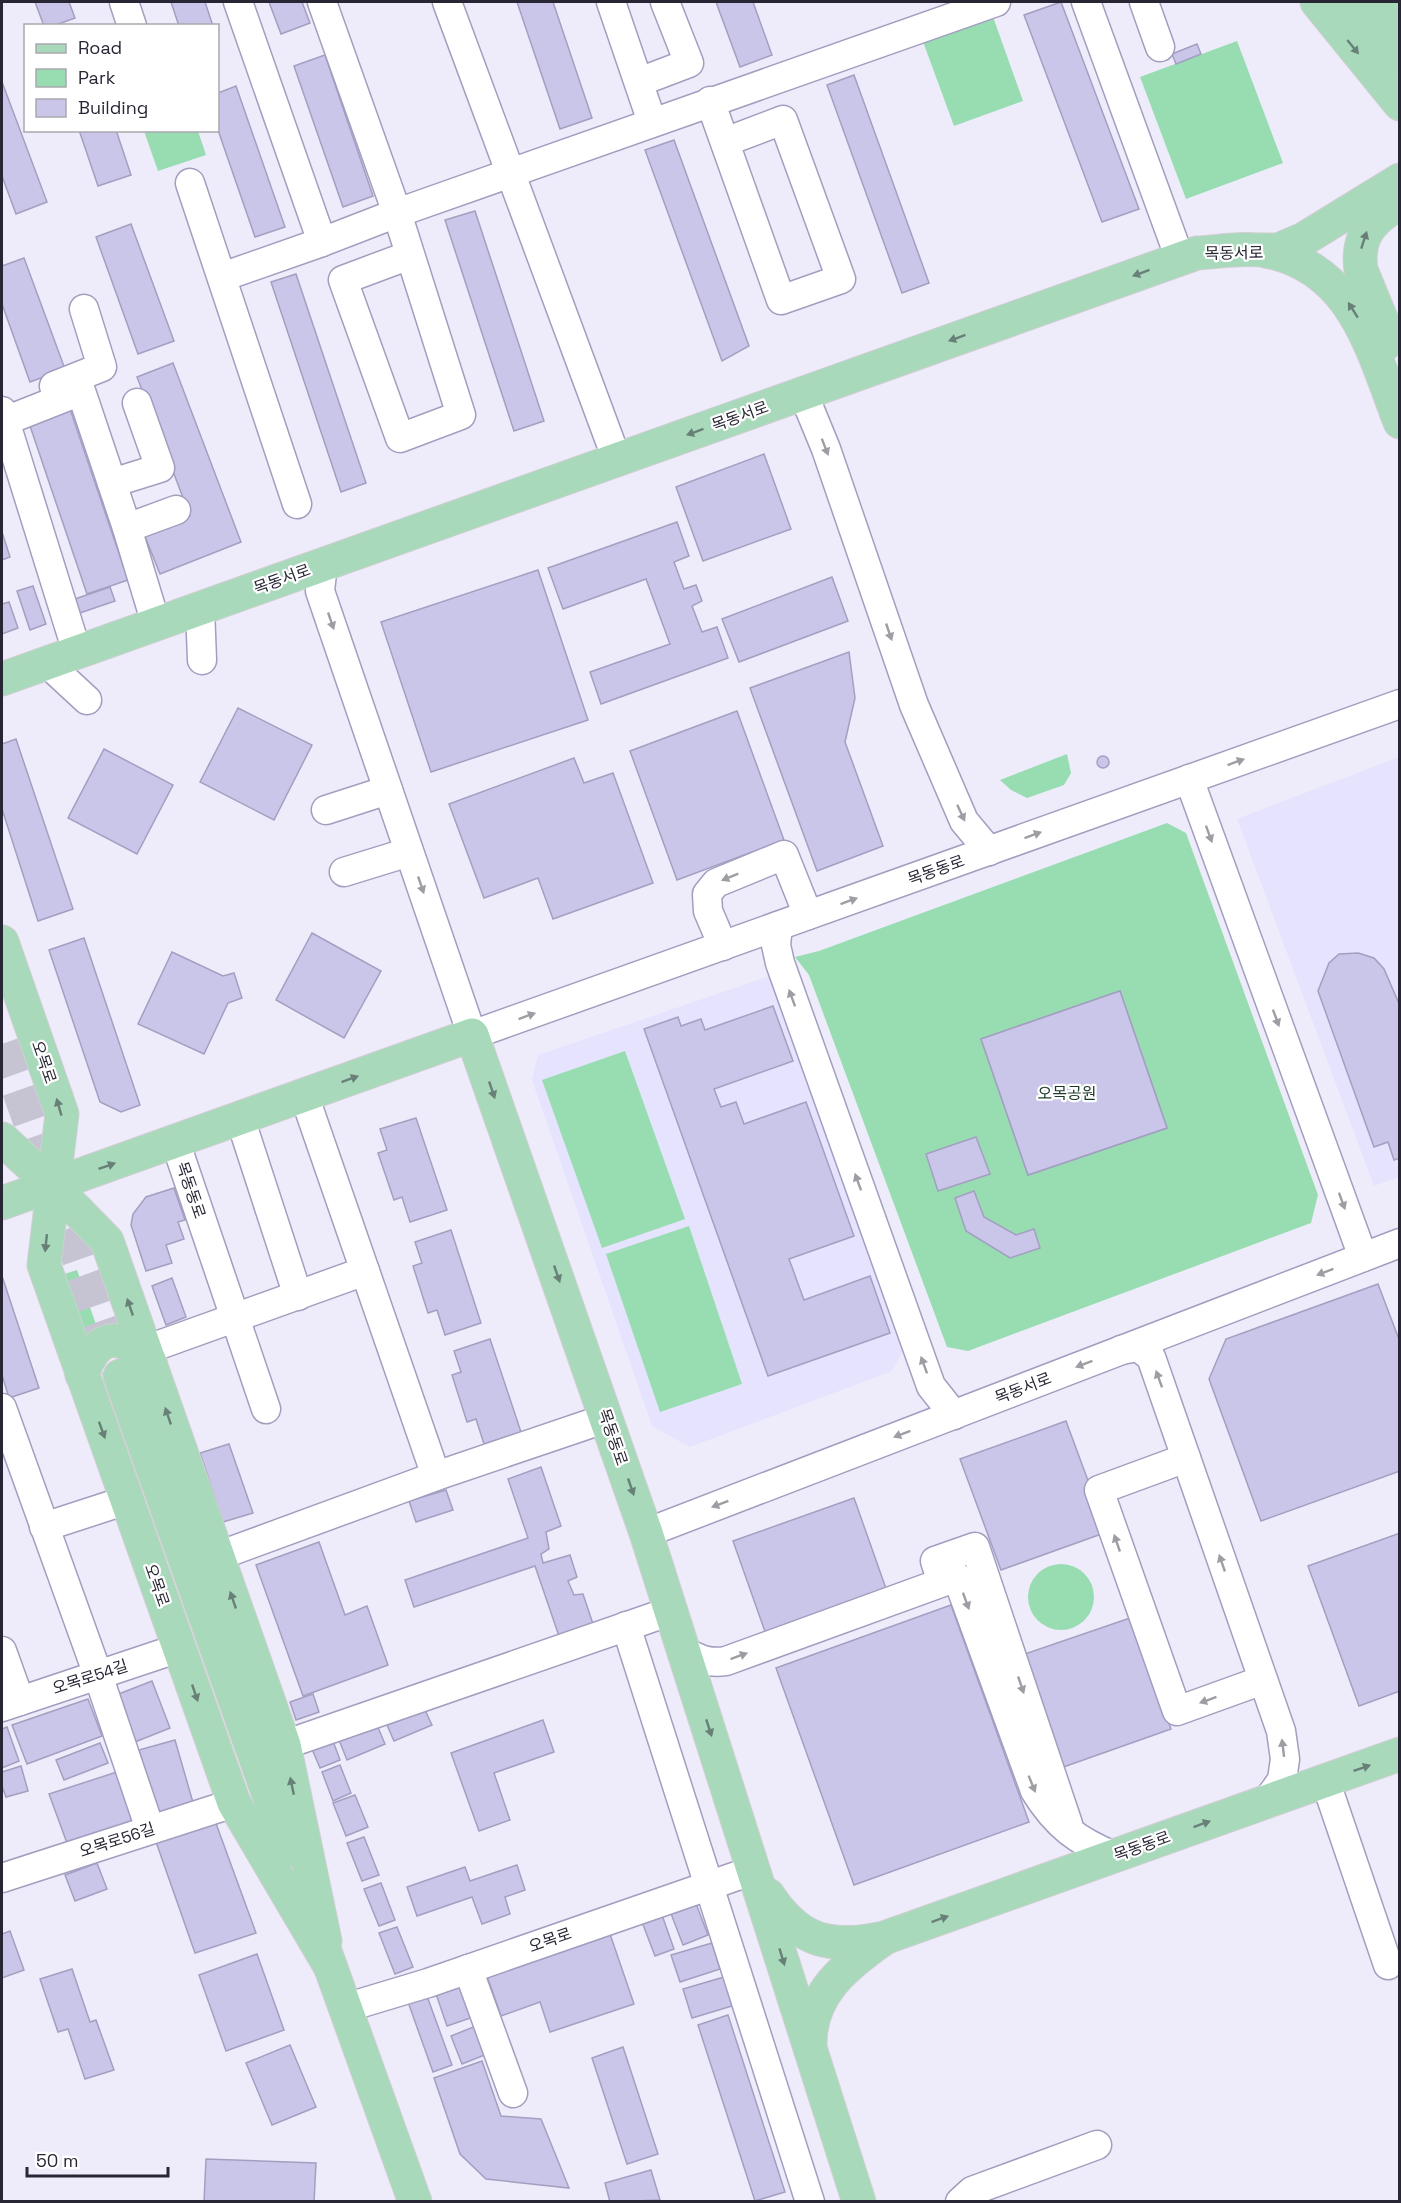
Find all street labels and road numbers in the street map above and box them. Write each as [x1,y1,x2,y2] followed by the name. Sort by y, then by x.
[1204,242,1264,264] street label: 목동서로
[709,396,772,436] street label: 목동서로
[251,559,314,599] street label: 목동서로
[905,850,968,890] street label: 목동동로
[27,1038,61,1087] street label: 오목로
[171,1159,211,1222] street label: 목동동로
[992,1368,1055,1408] street label: 목동서로
[593,1406,633,1469] street label: 목동동로
[140,1561,174,1610] street label: 오목로
[49,1655,131,1699] street label: 오목로54길
[77,1818,157,1862] street label: 오목로56길
[1111,1826,1174,1866] street label: 목동동로
[526,1923,575,1957] street label: 오목로

